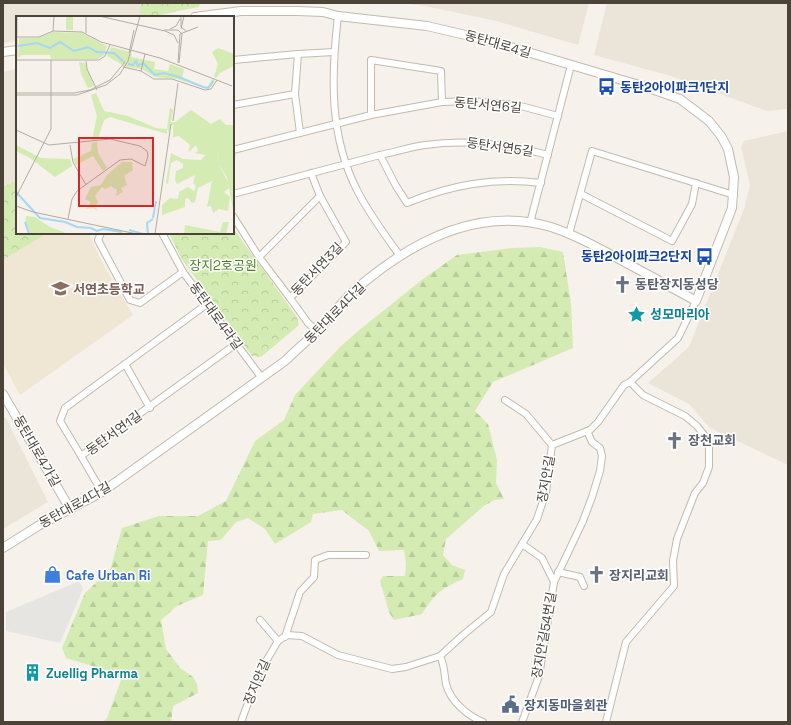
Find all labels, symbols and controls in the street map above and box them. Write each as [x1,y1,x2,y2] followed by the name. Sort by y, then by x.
[16,16,234,234] inset map
[463,26,533,62] street label: 동탄대로4길
[597,77,617,97] bus stop icon: 동탄2아이파크1단지
[620,79,729,96] place label: 동탄2아이파크1단지
[454,94,522,116] street label: 동탄서연6길
[465,134,535,160] street label: 동탄서연5길
[287,239,347,299] street label: 동탄서연3길
[695,246,715,266] bus stop icon: 동탄2아이파크2단지
[581,248,692,265] place label: 동탄2아이파크2단지
[189,257,257,274] park label: 장지2호공원
[612,274,632,294] church icon: 동탄장지동성당
[635,276,719,293] place label: 동탄장지동성당
[50,279,70,299] school or university icon: 서연초등학교
[186,279,246,353] street label: 동탄대로4라길
[301,279,369,347] street label: 동탄대로4다길
[73,281,145,298] place label: 서연초등학교
[627,304,647,324] place icon: 성모마리아
[650,306,710,323] place label: 성모마리아
[83,407,145,459] street label: 동탄서연1길
[10,412,64,490] street label: 동탄대로4가길
[665,430,685,450] church icon: 장천교회
[688,432,736,449] place label: 장천교회
[533,454,559,504] street label: 장지안길
[36,478,114,532] street label: 동탄대로4다길
[43,565,63,585] shop icon: Cafe Urban Ri
[586,565,606,585] church icon: 장지리교회
[66,567,150,584] place label: Cafe Urban Ri
[609,567,669,584] place label: 장지리교회
[528,590,560,680] street label: 장지안길54번길
[240,657,274,707] street label: 장지안길
[23,663,43,683] building icon: Zuellig Pharma
[46,665,139,682] place label: Zuellig Pharma
[501,695,521,715] public building icon: 장지동마을회관
[524,697,608,714] place label: 장지동마을회관

